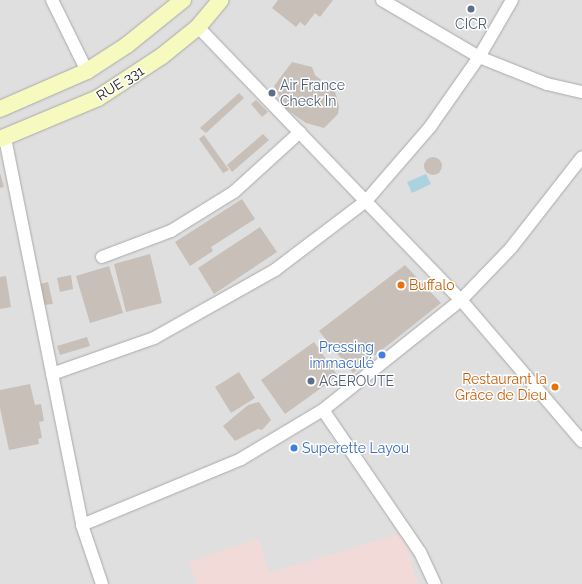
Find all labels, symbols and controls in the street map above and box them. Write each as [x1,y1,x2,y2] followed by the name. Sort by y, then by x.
[466,4,476,14] marker: CICR
[455,16,487,32] place label: CICR
[93,62,147,104] street label: RUE 331
[280,77,345,110] place label: Air France Check In
[267,88,277,98] marker: Air France Check In
[409,277,455,293] place label: Buffalo
[396,280,406,290] marker: Buffalo
[310,339,374,372] place label: Pressing immaculé
[377,350,387,360] marker: Pressing immaculé
[455,371,547,404] place label: Restaurant la Grâce de Dieu
[319,373,394,389] place label: AGEROUTE
[306,376,316,386] marker: AGEROUTE
[550,382,560,392] marker: Restaurant la Grâce de Dieu
[302,440,409,456] place label: Superette Layou
[289,443,299,453] marker: Superette Layou

